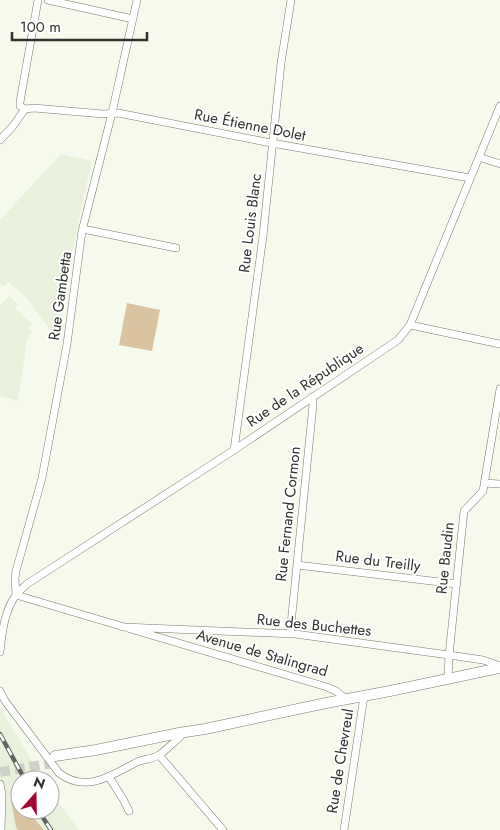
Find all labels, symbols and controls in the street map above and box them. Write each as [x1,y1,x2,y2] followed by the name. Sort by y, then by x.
[12,10,148,42] scale bar
[20,16,61,38] text: 100 m
[192,103,308,147] street label: Rue Étienne Dolet
[233,172,267,274] street label: Rue Louis Blanc
[43,250,77,342] street label: Rue Gambetta
[242,337,368,432] street label: Rue de la République
[270,445,306,583] street label: Rue Fernand Cormon
[430,521,460,595] street label: Rue Baudin
[334,545,422,577] street label: Rue du Treilly
[256,608,372,642] street label: Rue des Buchettes
[194,624,330,682] street label: Avenue de Stalingrad
[321,707,359,815] street label: Rue de Chevreul
[10,770,60,820] north arrow
[31,771,48,794] text: N

